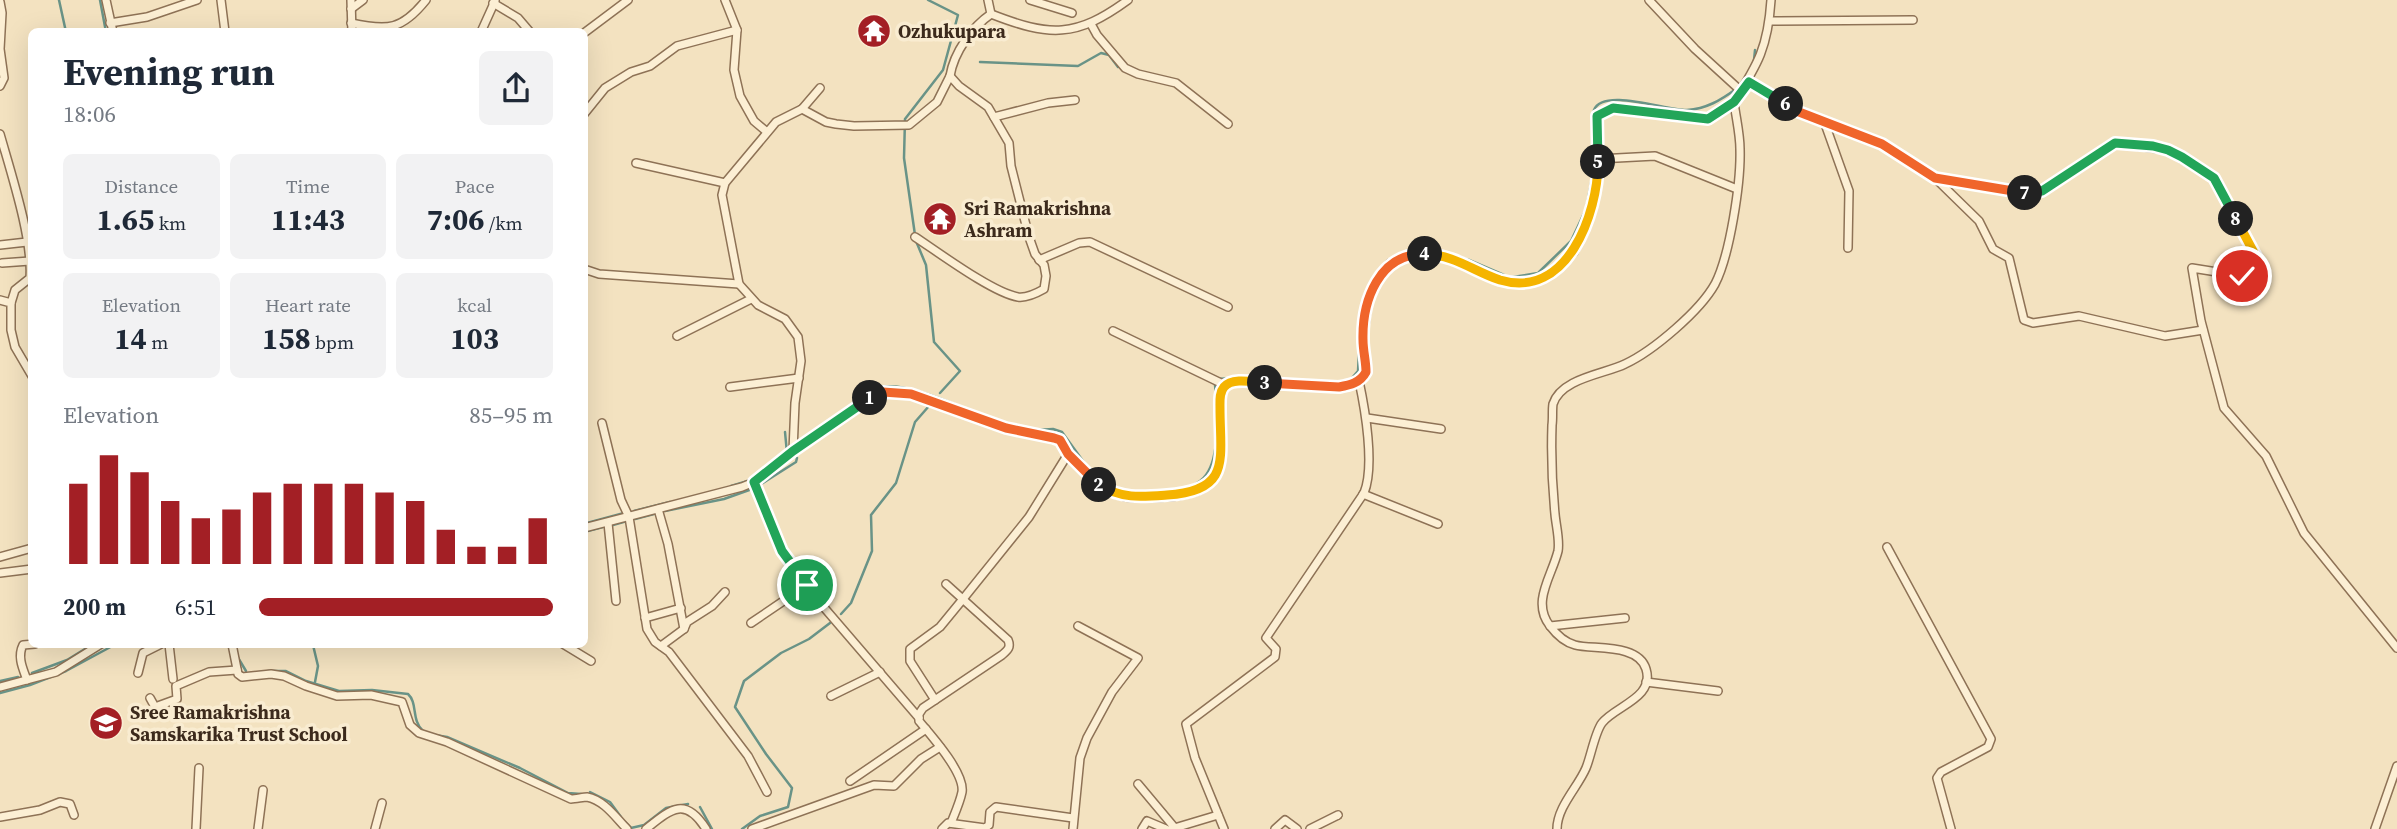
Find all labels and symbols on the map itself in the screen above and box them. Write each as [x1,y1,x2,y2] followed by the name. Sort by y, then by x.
[855,12,893,50] temple icon: Ozhukupara
[898,18,1007,44] place label: Ozhukupara
[1768,86,1803,122] pin: 6
[1580,144,1616,180] pin: 5
[2008,176,2042,210] pin: 7
[964,195,1112,243] place label: Sri Ramakrishna Ashram
[921,200,959,238] temple icon: Sri Ramakrishna Ashram
[2218,202,2254,236] pin: 8
[1408,236,1442,272] pin: 4
[2212,246,2272,306] pin
[1248,366,1282,400] pin: 3
[852,380,888,416] pin: 1
[1082,468,1116,503] pin: 2
[777,555,837,615] pin
[130,699,348,747] place label: Sree Ramakrishna Samskarika Trust School
[87,704,125,742] school or university icon: Sree Ramakrishna Samskarika Trust School

